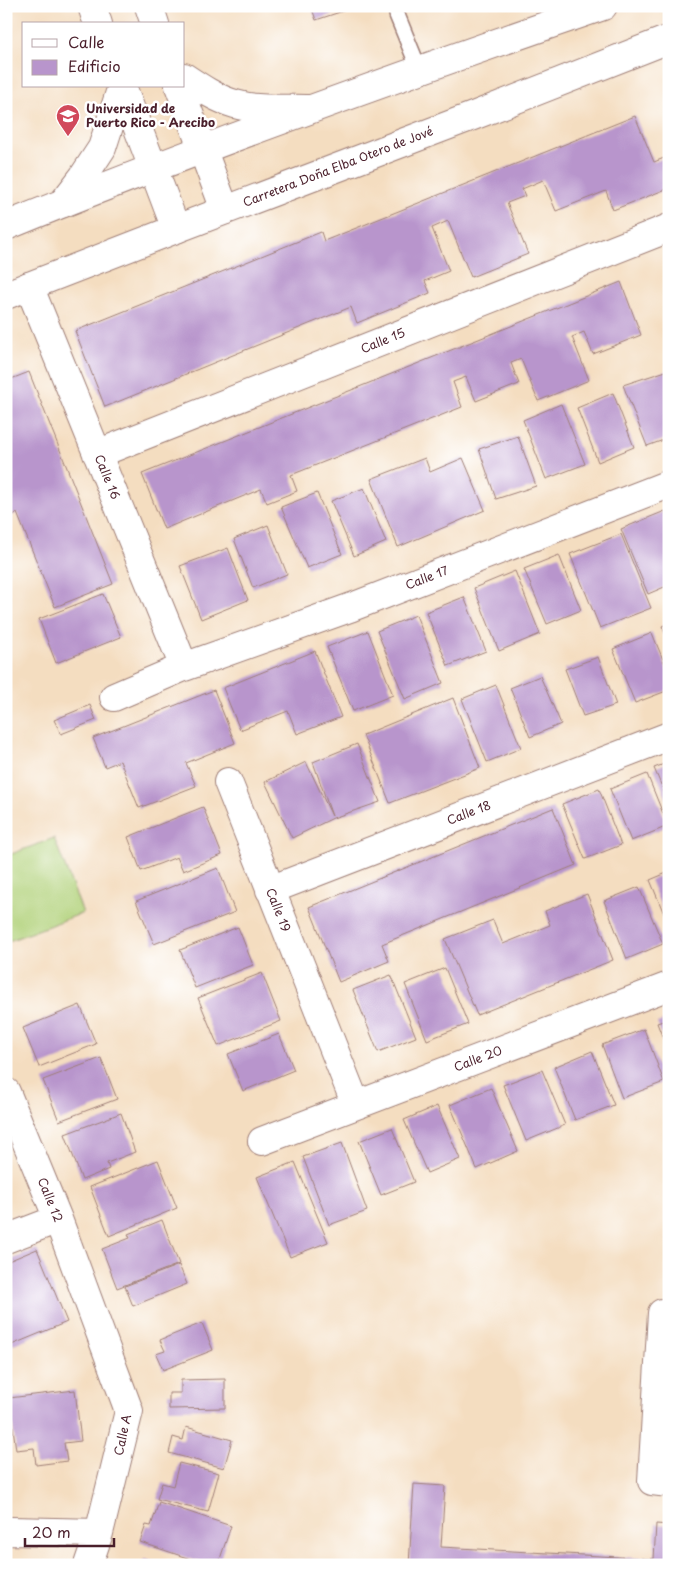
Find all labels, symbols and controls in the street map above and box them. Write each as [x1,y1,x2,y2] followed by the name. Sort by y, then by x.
[22,22,185,88] legend
[68,30,105,53] text: Calle
[68,54,121,77] text: Edificio
[86,99,215,131] place label: Universidad de Puerto Rico - Arecibo
[55,103,81,137] school or university icon: Universidad de Puerto Rico - Arecibo
[240,121,435,211] street label: Carretera Doña Elba Otero de Jové
[358,323,408,357] street label: Calle 15
[91,452,125,502] street label: Calle 16
[403,560,451,593] street label: Calle 17
[444,795,493,829] street label: Calle 18
[262,885,296,934] street label: Calle 19
[451,1041,504,1075] street label: Calle 20
[34,1175,68,1225] street label: Calle 12
[109,1412,135,1457] street label: Calle A
[25,1516,114,1548] scale bar
[32,1520,71,1543] text: 20 m

